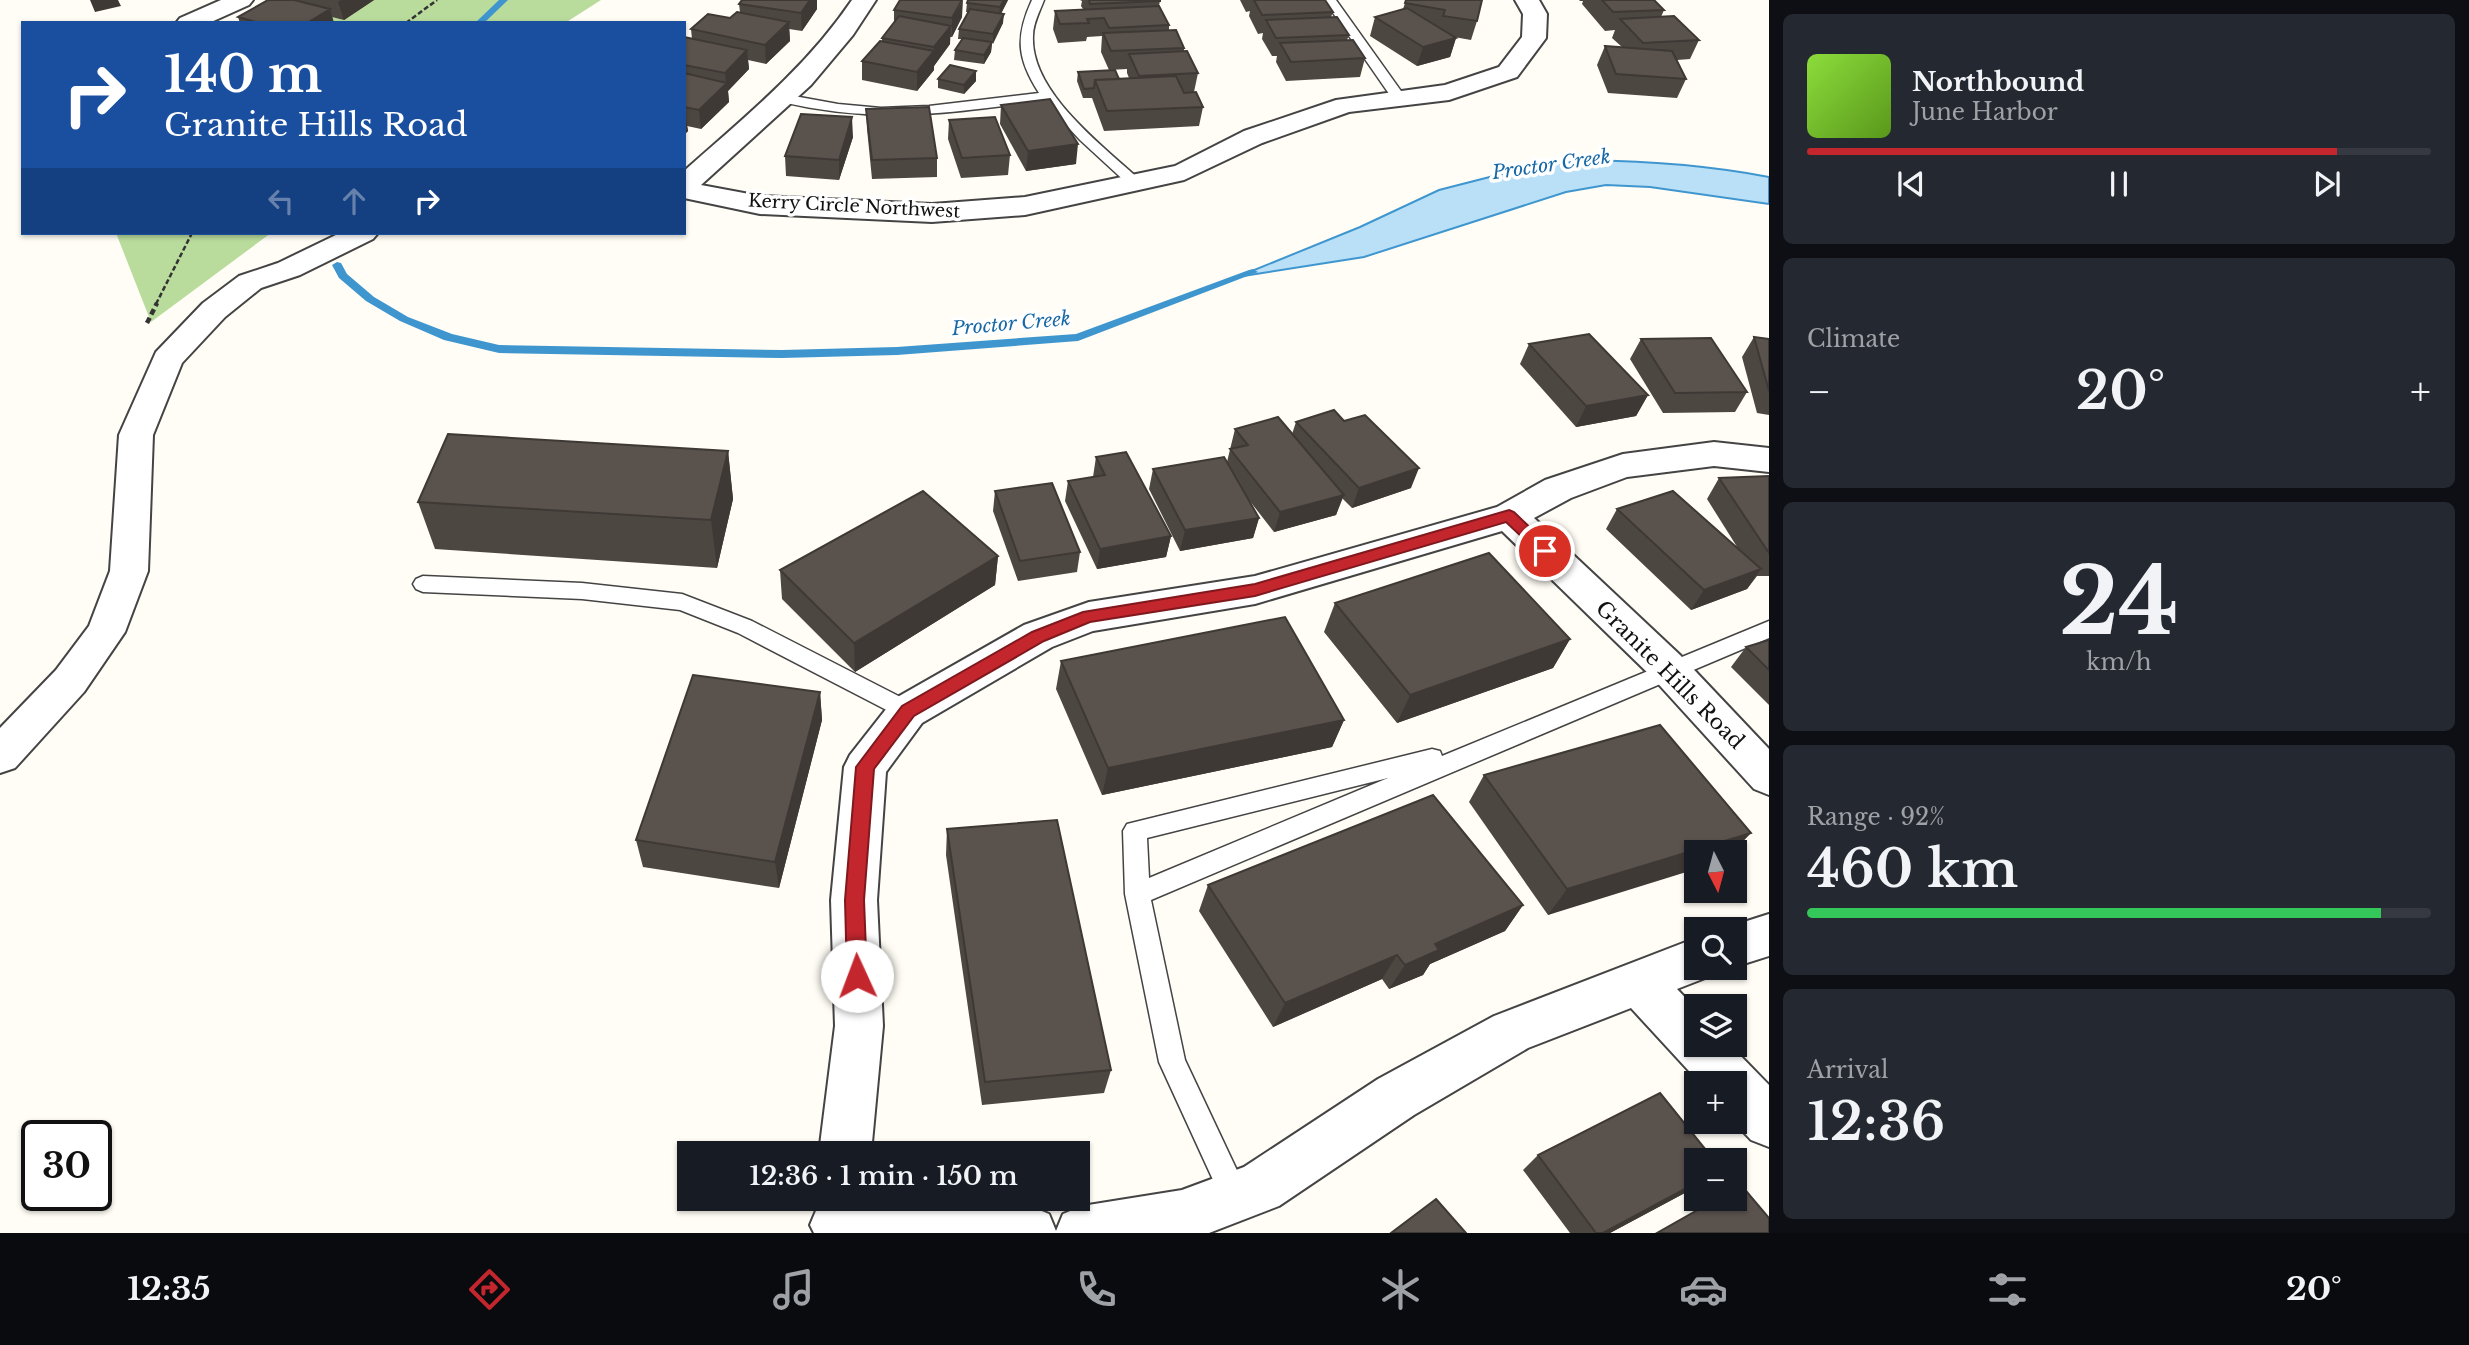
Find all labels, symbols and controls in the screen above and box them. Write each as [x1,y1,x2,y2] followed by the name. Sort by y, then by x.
[164,44,322,105] text: 140 m
[49,49,140,140] icon: right
[1912,66,2084,98] text: Northbound
[1912,98,2058,126] text: June Harbor
[164,105,468,145] text: Granite Hills Road
[1489,145,1612,184] water label: Proctor Creek
[1892,165,1930,203] icon: previous
[2100,165,2138,203] icon: pause
[2308,165,2346,203] icon: next
[262,182,300,220] icon: left
[335,182,373,220] icon: ahead
[408,182,446,220] icon: right
[747,189,961,223] street label: Kerry Circle Northwest
[950,307,1071,340] water label: Proctor Creek
[1807,325,1900,353] text: Climate
[2076,359,2165,423] text: 20°
[1807,368,1831,415] text: −
[2410,368,2431,415] text: +
[1515,521,1575,581] pin
[1526,532,1564,570] icon: arrive
[2059,546,2179,659] text: 24
[1590,595,1750,755] street label: Granite Hills Road
[2086,648,2152,676] text: km/h
[1807,803,1945,831] text: Range · 92%
[1807,837,2018,901] text: 460 km
[1684,840,1746,903] north arrow
[1684,840,1747,1211] map controls
[1684,917,1747,980] button: search
[820,939,894,1013] position arrow
[1684,994,1747,1057] button: layers
[1807,1056,1888,1084] text: Arrival
[1684,1071,1747,1134] button: +
[1807,1090,1945,1154] text: 12:36
[21,1120,112,1211] speed limit sign: 30
[1684,1148,1747,1211] button: −
[749,1160,1018,1192] text: 12:36 · 1 min · 150 m
[465,1265,514,1314] icon: directions
[769,1265,818,1314] icon: music
[1072,1265,1121,1314] icon: phone
[1376,1265,1425,1314] icon: climate
[1679,1265,1728,1314] icon: car
[1983,1265,2032,1314] icon: filters
[127,1269,211,1309] text: 12:35
[2286,1269,2342,1309] text: 20°

